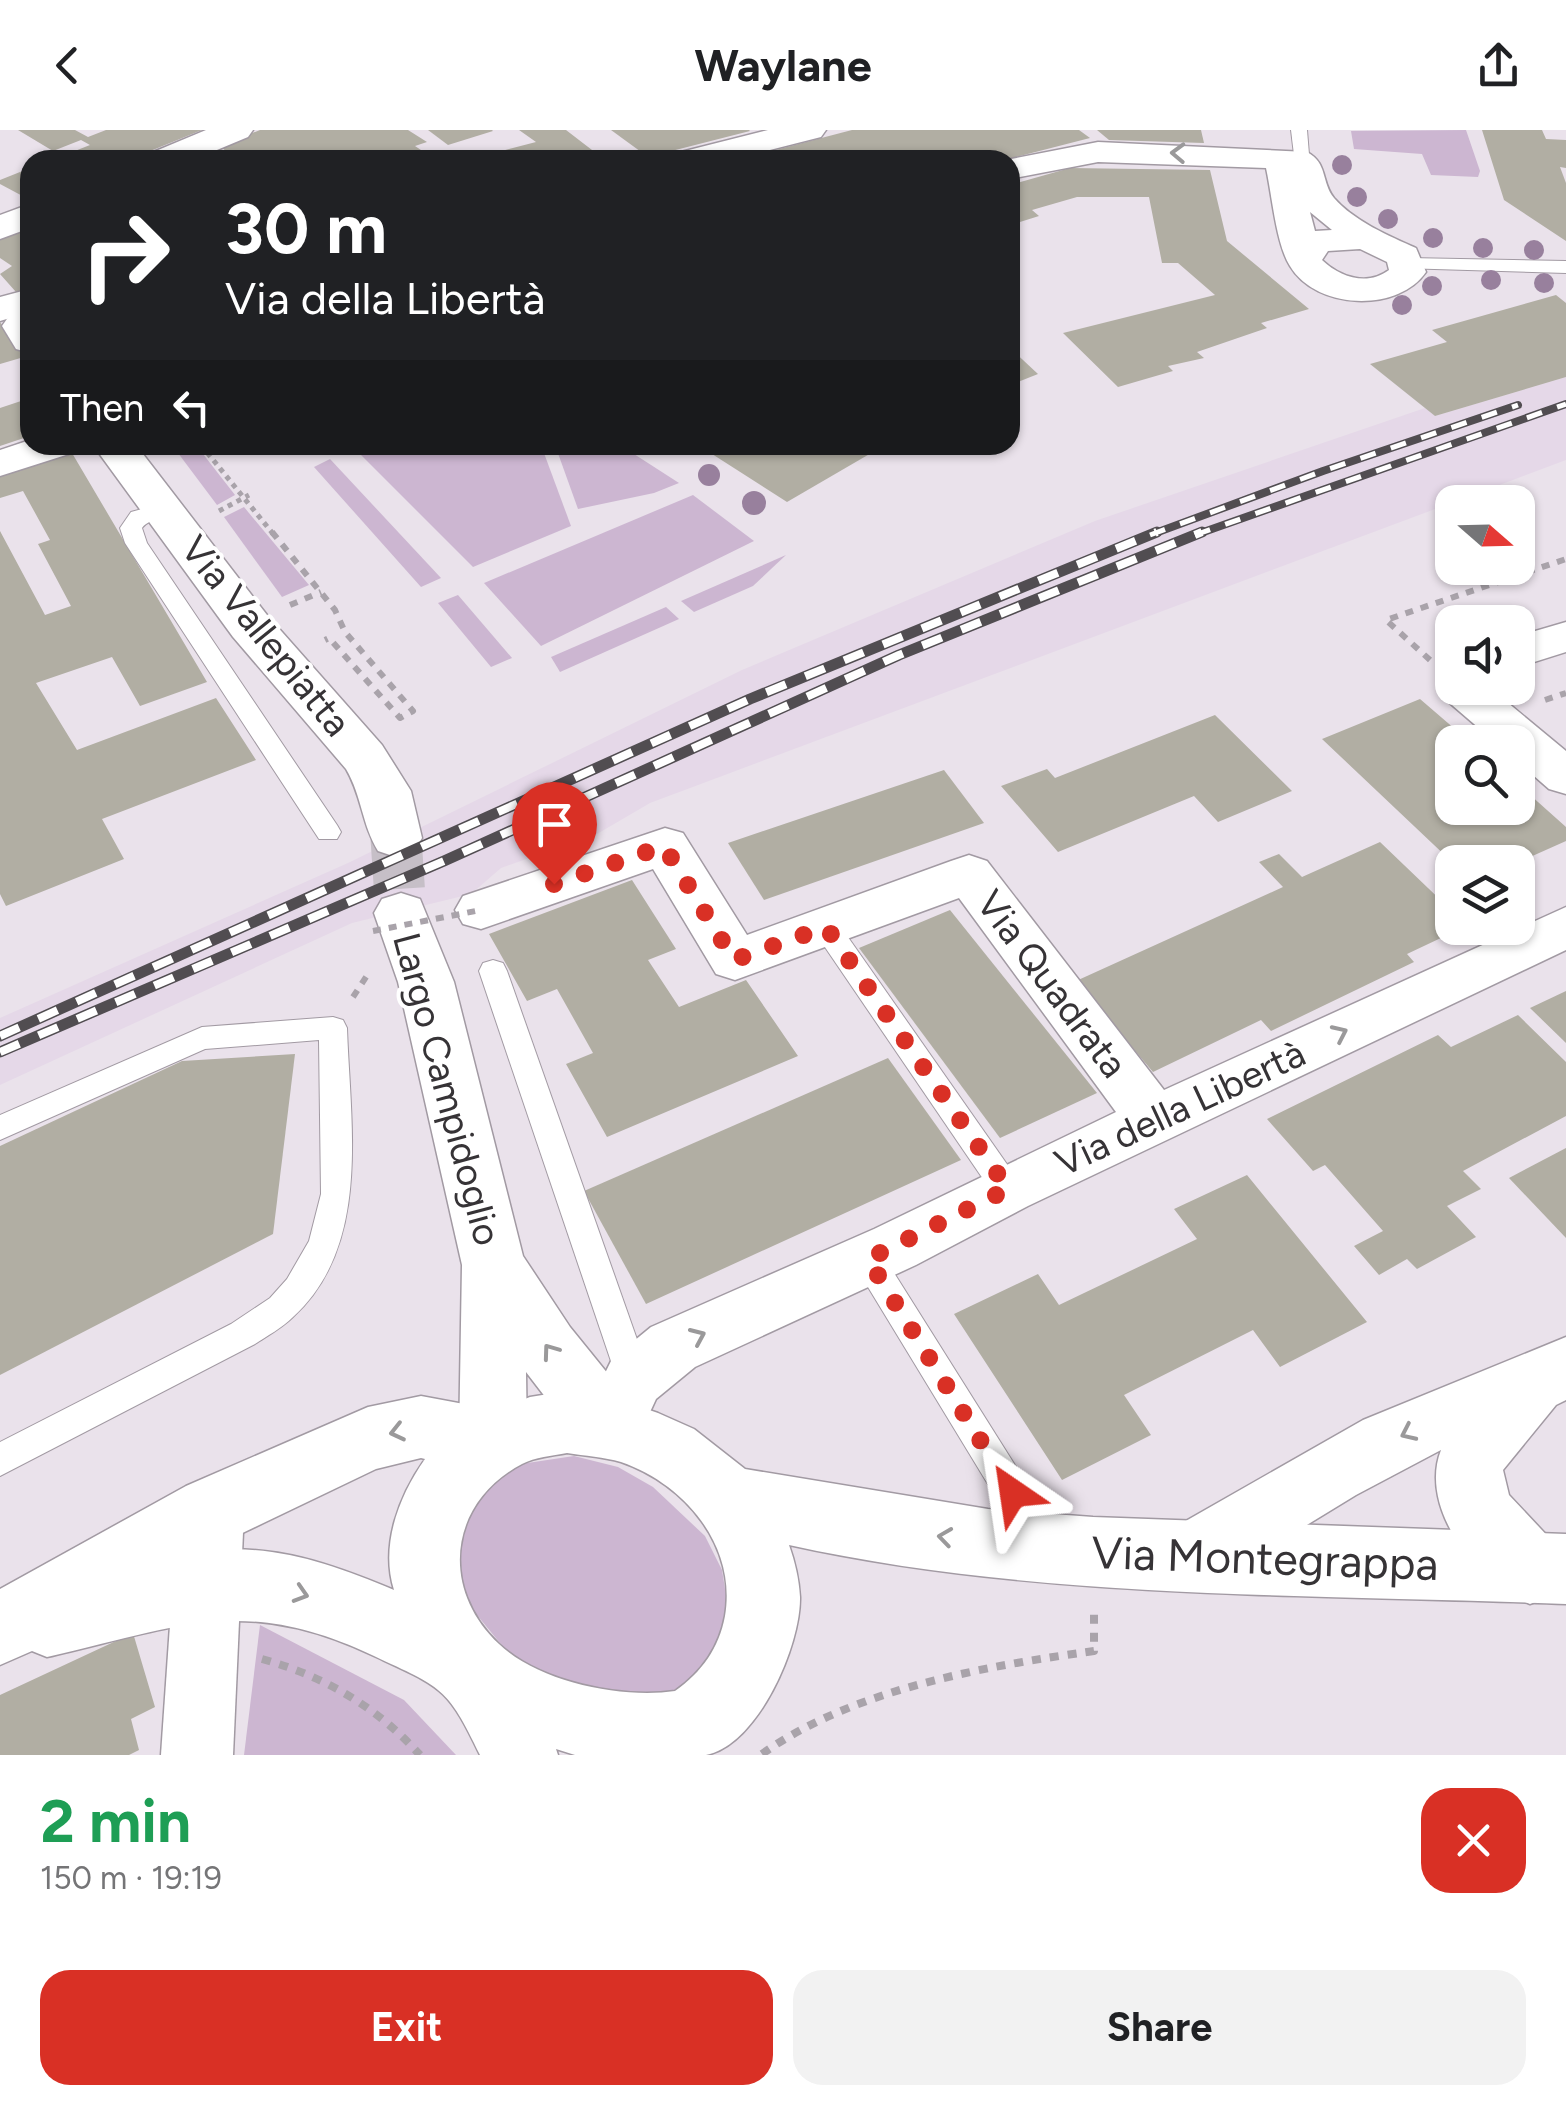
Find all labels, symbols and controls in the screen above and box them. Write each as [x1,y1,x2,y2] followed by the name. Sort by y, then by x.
[40,38,95,93] icon: back
[694,38,872,92] text: Waylane
[1471,38,1526,93] icon: share
[1170,143,1186,164] one-way arrow
[225,186,387,271] text: 30 m
[60,190,190,320] icon: right
[225,271,545,325] text: Via della Libertà
[164,380,219,435] icon: left
[60,385,144,431] text: Then
[1435,485,1535,585] north arrow
[1435,485,1535,945] map controls
[171,527,361,745] street label: Via Vallepiatta
[1435,605,1535,705] button: sound
[1435,725,1535,825] button: search
[512,782,597,885] pin
[527,797,582,852] icon: arrive
[1435,845,1535,945] button: layers
[967,881,1137,1087] street label: Via Quadrata
[383,928,511,1250] street label: Largo Campidoglio
[1329,1025,1347,1045] one-way arrow
[1048,1030,1312,1186] street label: Via della Libertà
[688,1328,706,1348] one-way arrow
[544,1344,563,1363] one-way arrow
[389,1420,406,1441] one-way arrow
[1400,1420,1418,1440] one-way arrow
[961,1441,1065,1545] position arrow
[1091,1525,1439,1591] street label: Via Montegrappa
[936,1528,953,1549] one-way arrow
[292,1582,309,1603] one-way arrow
[40,1785,191,1857] text: 2 min
[1421,1788,1526,1893] button: close
[40,1859,222,1897] text: 150 m · 19:19
[40,1970,773,2085] button: Exit
[793,1970,1526,2085] button: Share

